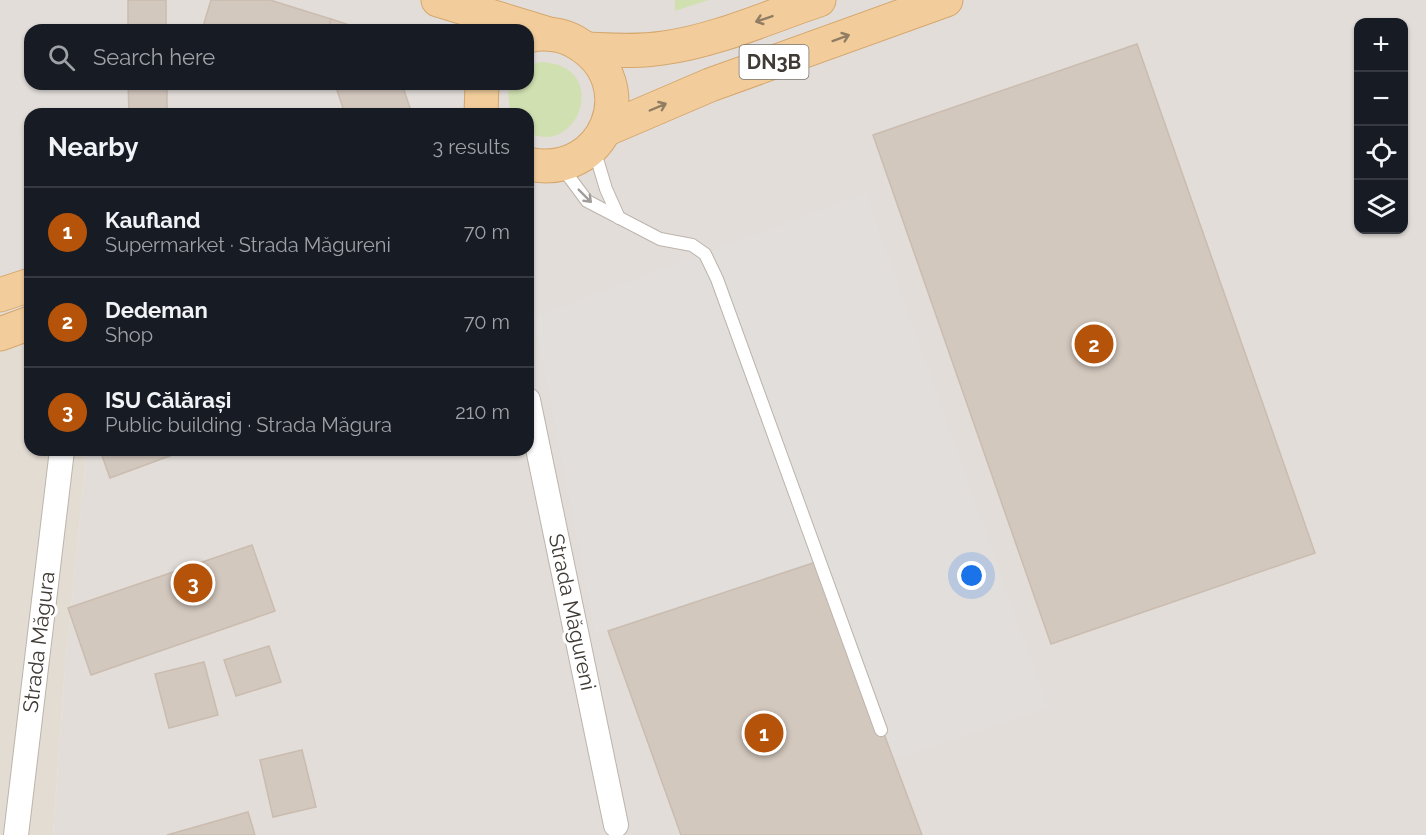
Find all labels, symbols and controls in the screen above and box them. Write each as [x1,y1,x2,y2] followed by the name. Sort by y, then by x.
[755,14,773,25] one-way arrow
[1354,18,1408,234] map controls
[1354,18,1408,72] button: +
[24,24,534,90] search box
[831,32,850,43] one-way arrow
[45,41,78,74] icon: search
[93,44,215,70] text: Search here
[740,45,808,79] road number: DN3B
[1354,72,1408,126] button: −
[649,101,667,112] one-way arrow
[1354,126,1408,180] button: locate
[48,132,138,162] text: Nearby
[432,135,510,159] text: 3 results
[1354,180,1408,234] button: layers
[578,189,593,204] one-way arrow
[105,207,200,233] text: Kaufland
[63,220,72,244] text: 1
[464,220,510,244] text: 70 m
[105,233,391,257] text: Supermarket · Strada Măgureni
[105,297,208,323] text: Dedeman
[62,310,73,334] text: 2
[464,310,510,334] text: 70 m
[1074,322,1114,366] pin: 2
[105,323,153,347] text: Shop
[105,387,231,413] text: ISU Călărași
[62,400,73,424] text: 3
[455,400,510,424] text: 210 m
[105,413,392,437] text: Public building · Strada Măgura
[544,531,601,693] street label: Strada Măgureni
[174,560,212,606] pin: 3
[957,561,986,590] your location
[17,570,60,714] street label: Strada Măgura
[744,710,783,756] pin: 1

